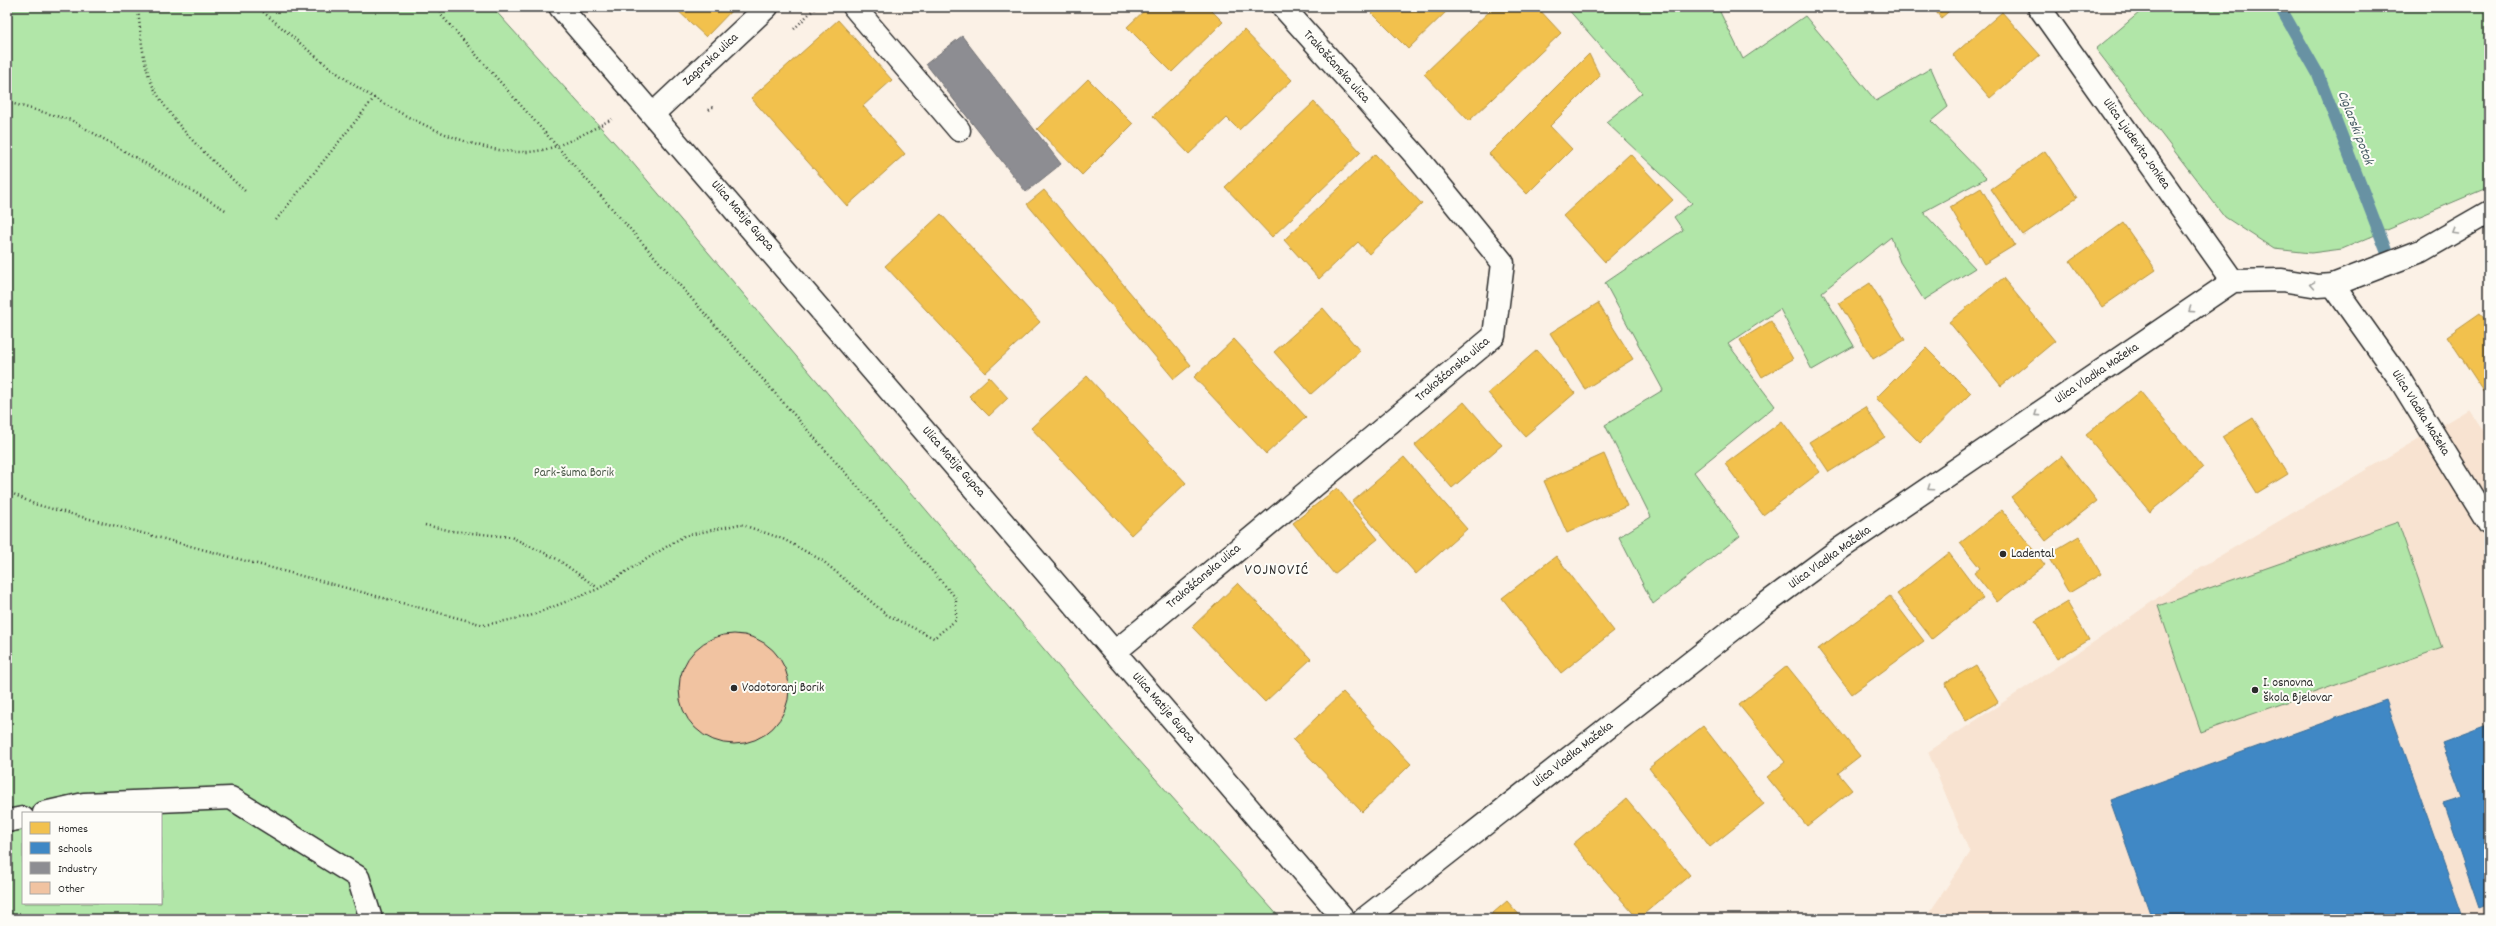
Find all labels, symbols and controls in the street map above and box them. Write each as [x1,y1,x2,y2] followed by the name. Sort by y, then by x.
[1298,26,1375,108] street label: Trakošćanska ulica
[679,28,744,91] street label: Zagorska ulica
[2332,88,2379,169] water label: Ciglarski potok
[2097,95,2175,194] street label: Ulica Ljudevita Jonkea
[706,176,779,256] street label: Ulica Matije Gupca
[2452,228,2459,235] one-way arrow
[2309,281,2315,290] one-way arrow
[2188,305,2195,313] one-way arrow
[1411,332,1495,407] street label: Trakošćanska ulica
[2051,338,2144,409] street label: Ulica Vladka Mačeka
[2386,366,2455,460] street label: Ulica Vladka Mačeka
[2035,410,2042,417] one-way arrow
[917,422,990,502] street label: Ulica Matije Gupca
[534,464,614,483] park label: Park-šuma Borik
[1927,483,1934,491] one-way arrow
[1785,521,1876,595] street label: Ulica Vladka Mačeka
[1162,539,1246,614] street label: Trakošćanska ulica
[2011,545,2054,564] place label: Ladental
[1998,549,2008,559] marker: Ladental
[1245,560,1309,582] district label: VOJNOVIĆ
[1127,668,1200,748] street label: Ulica Matije Gupca
[2263,674,2333,708] place label: I. osnovna škola Bjelovar
[742,679,824,698] place label: Vodotoranj Borik
[729,683,739,693] marker: Vodotoranj Borik
[2250,685,2260,695] marker: I. osnovna škola Bjelovar
[1529,717,1618,793] street label: Ulica Vladka Mačeka
[22,812,162,904] legend
[58,821,88,838] text: Homes
[58,841,92,858] text: Schools
[58,861,98,878] text: Industry
[58,881,85,898] text: Other

